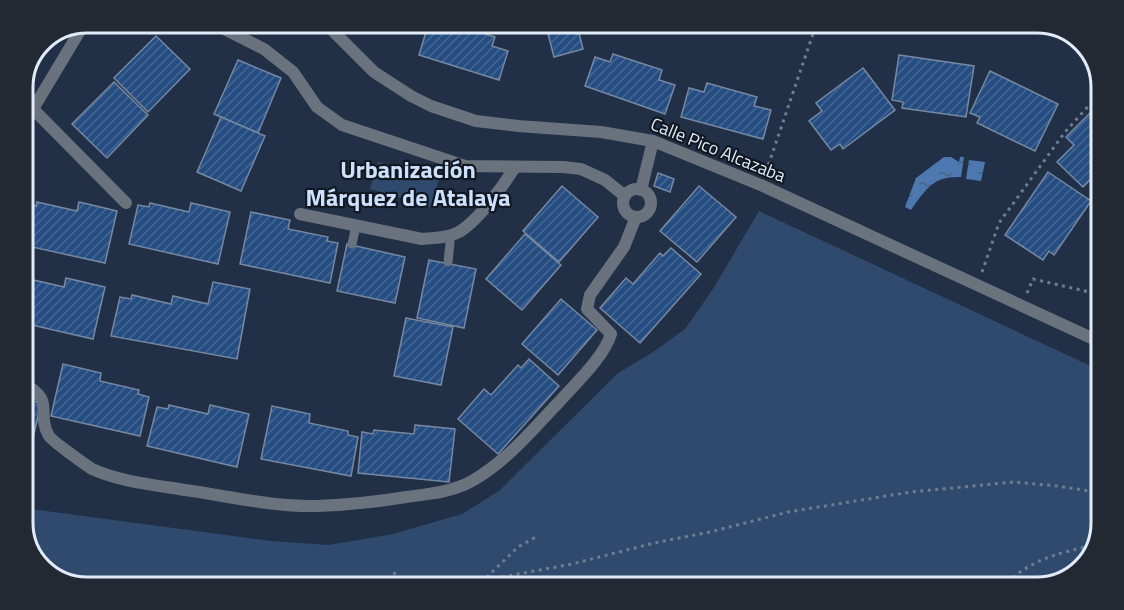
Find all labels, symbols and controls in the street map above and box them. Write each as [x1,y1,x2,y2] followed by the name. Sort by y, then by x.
[647,110,790,189] street label: Calle Pico Alcazaba
[305,151,511,215] district label: Urbanización Márquez de Atalaya

